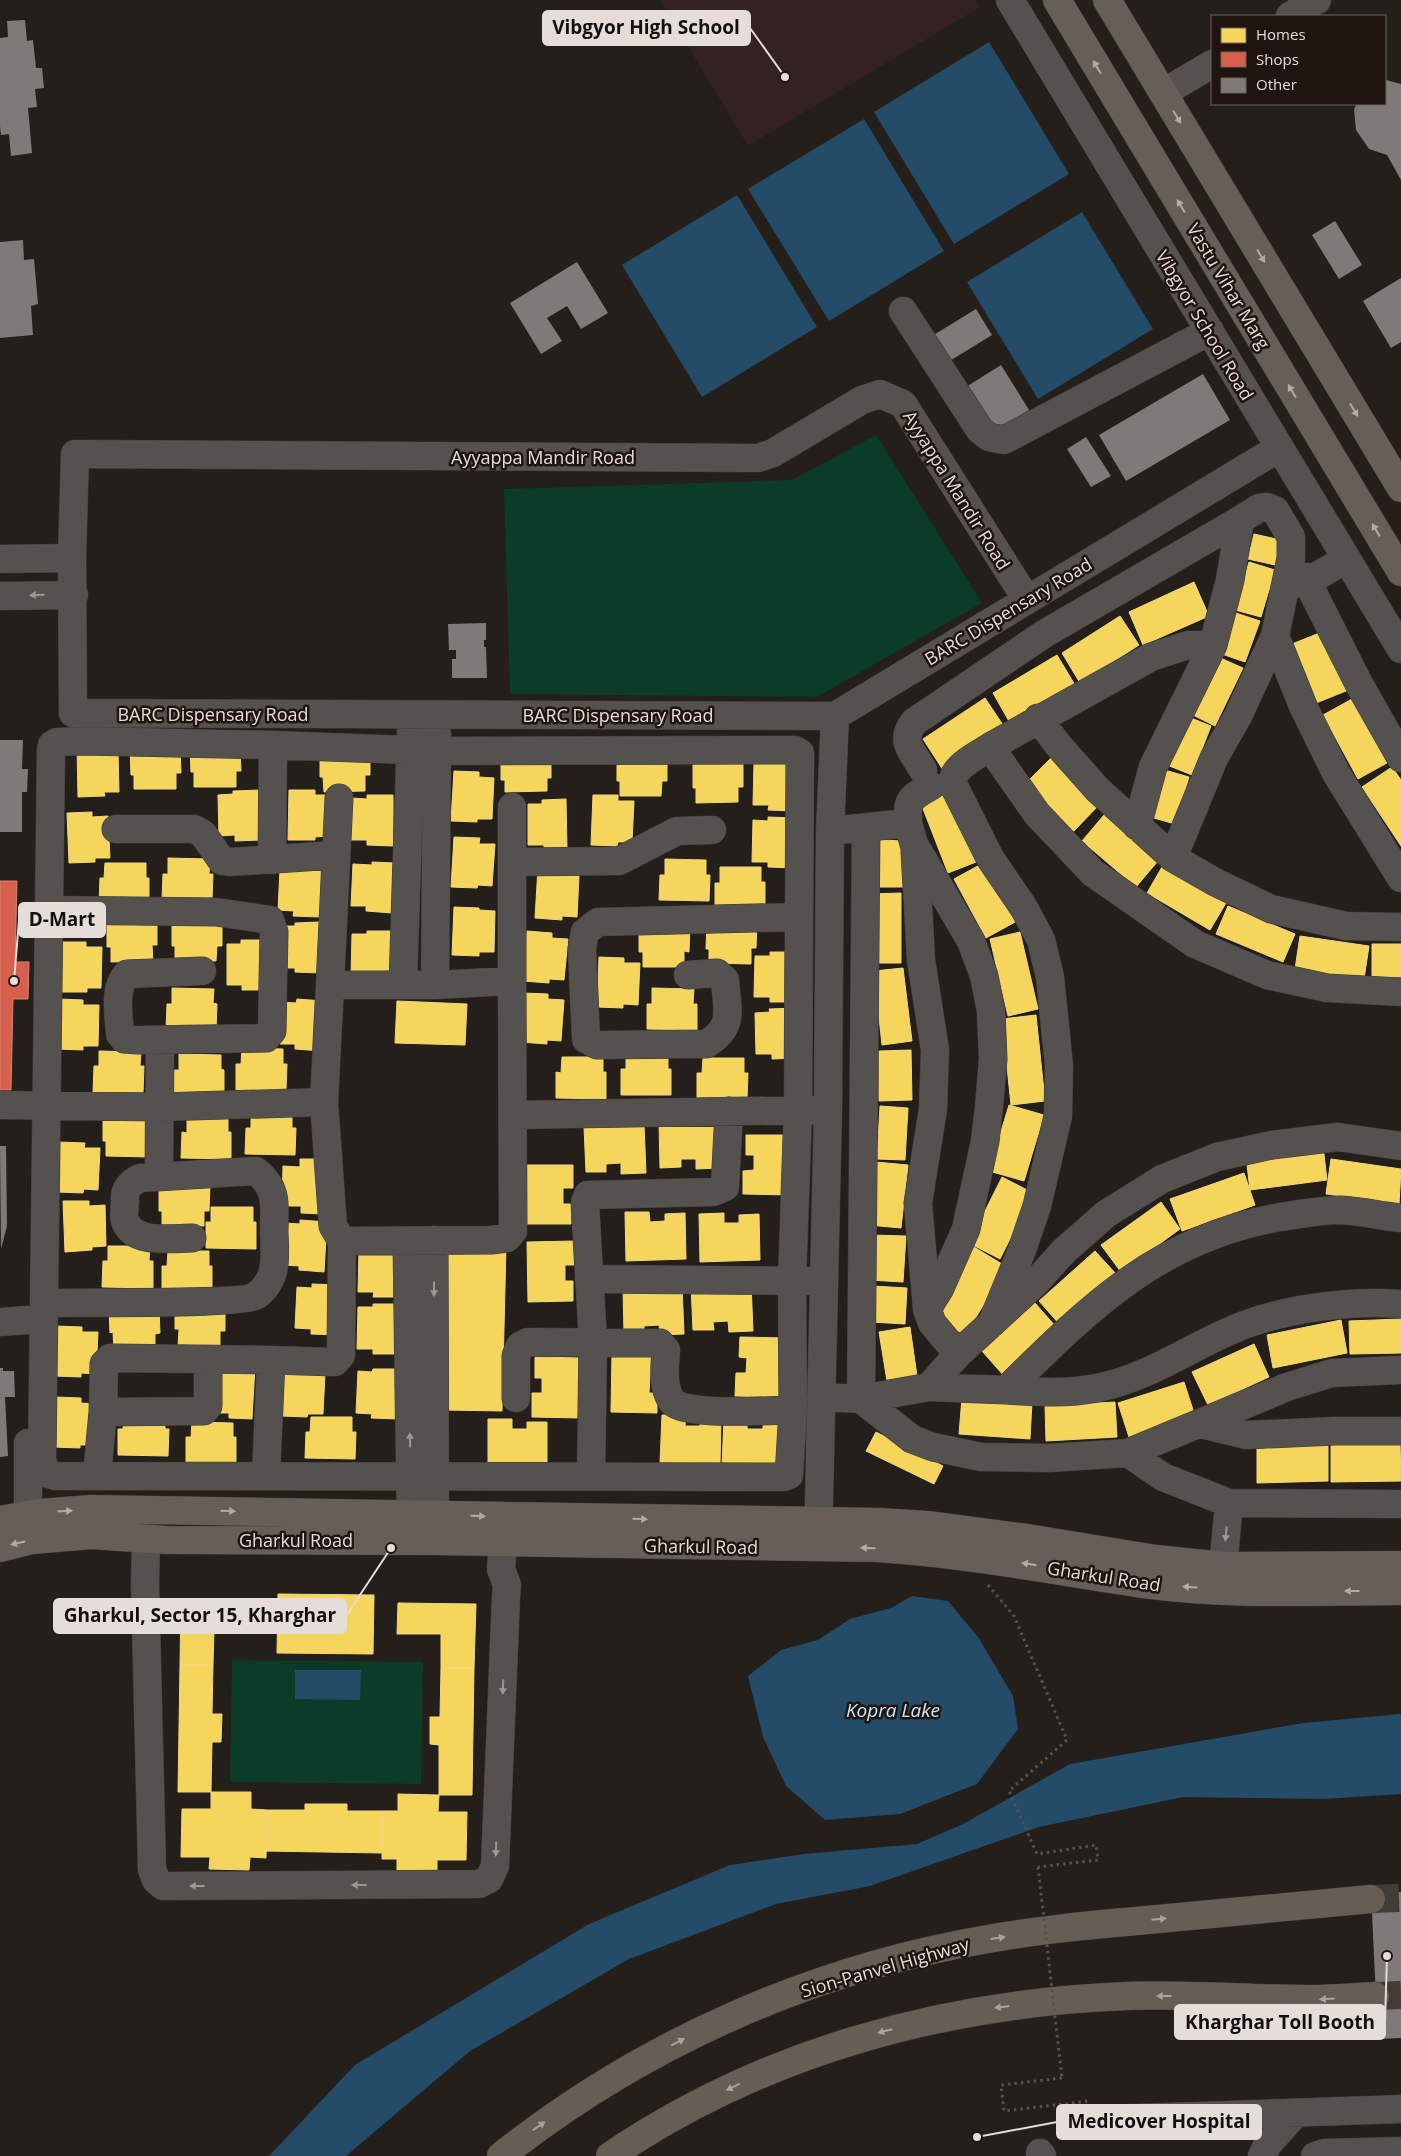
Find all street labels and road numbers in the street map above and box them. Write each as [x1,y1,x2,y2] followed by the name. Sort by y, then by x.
[1182,218,1276,354] street label: Vastu Vihar Marg
[1151,245,1259,405] street label: Vibgyor School Road
[898,406,1016,574] street label: Ayyappa Mandir Road
[451,445,635,469] street label: Ayyappa Mandir Road
[920,552,1096,670] street label: BARC Dispensary Road
[117,702,309,726] street label: BARC Dispensary Road
[522,703,714,727] street label: BARC Dispensary Road
[239,1528,353,1552] street label: Gharkul Road
[644,1533,758,1559] street label: Gharkul Road
[1046,1555,1162,1597] street label: Gharkul Road
[798,1931,973,2002] street label: Sion-Panvel Highway

